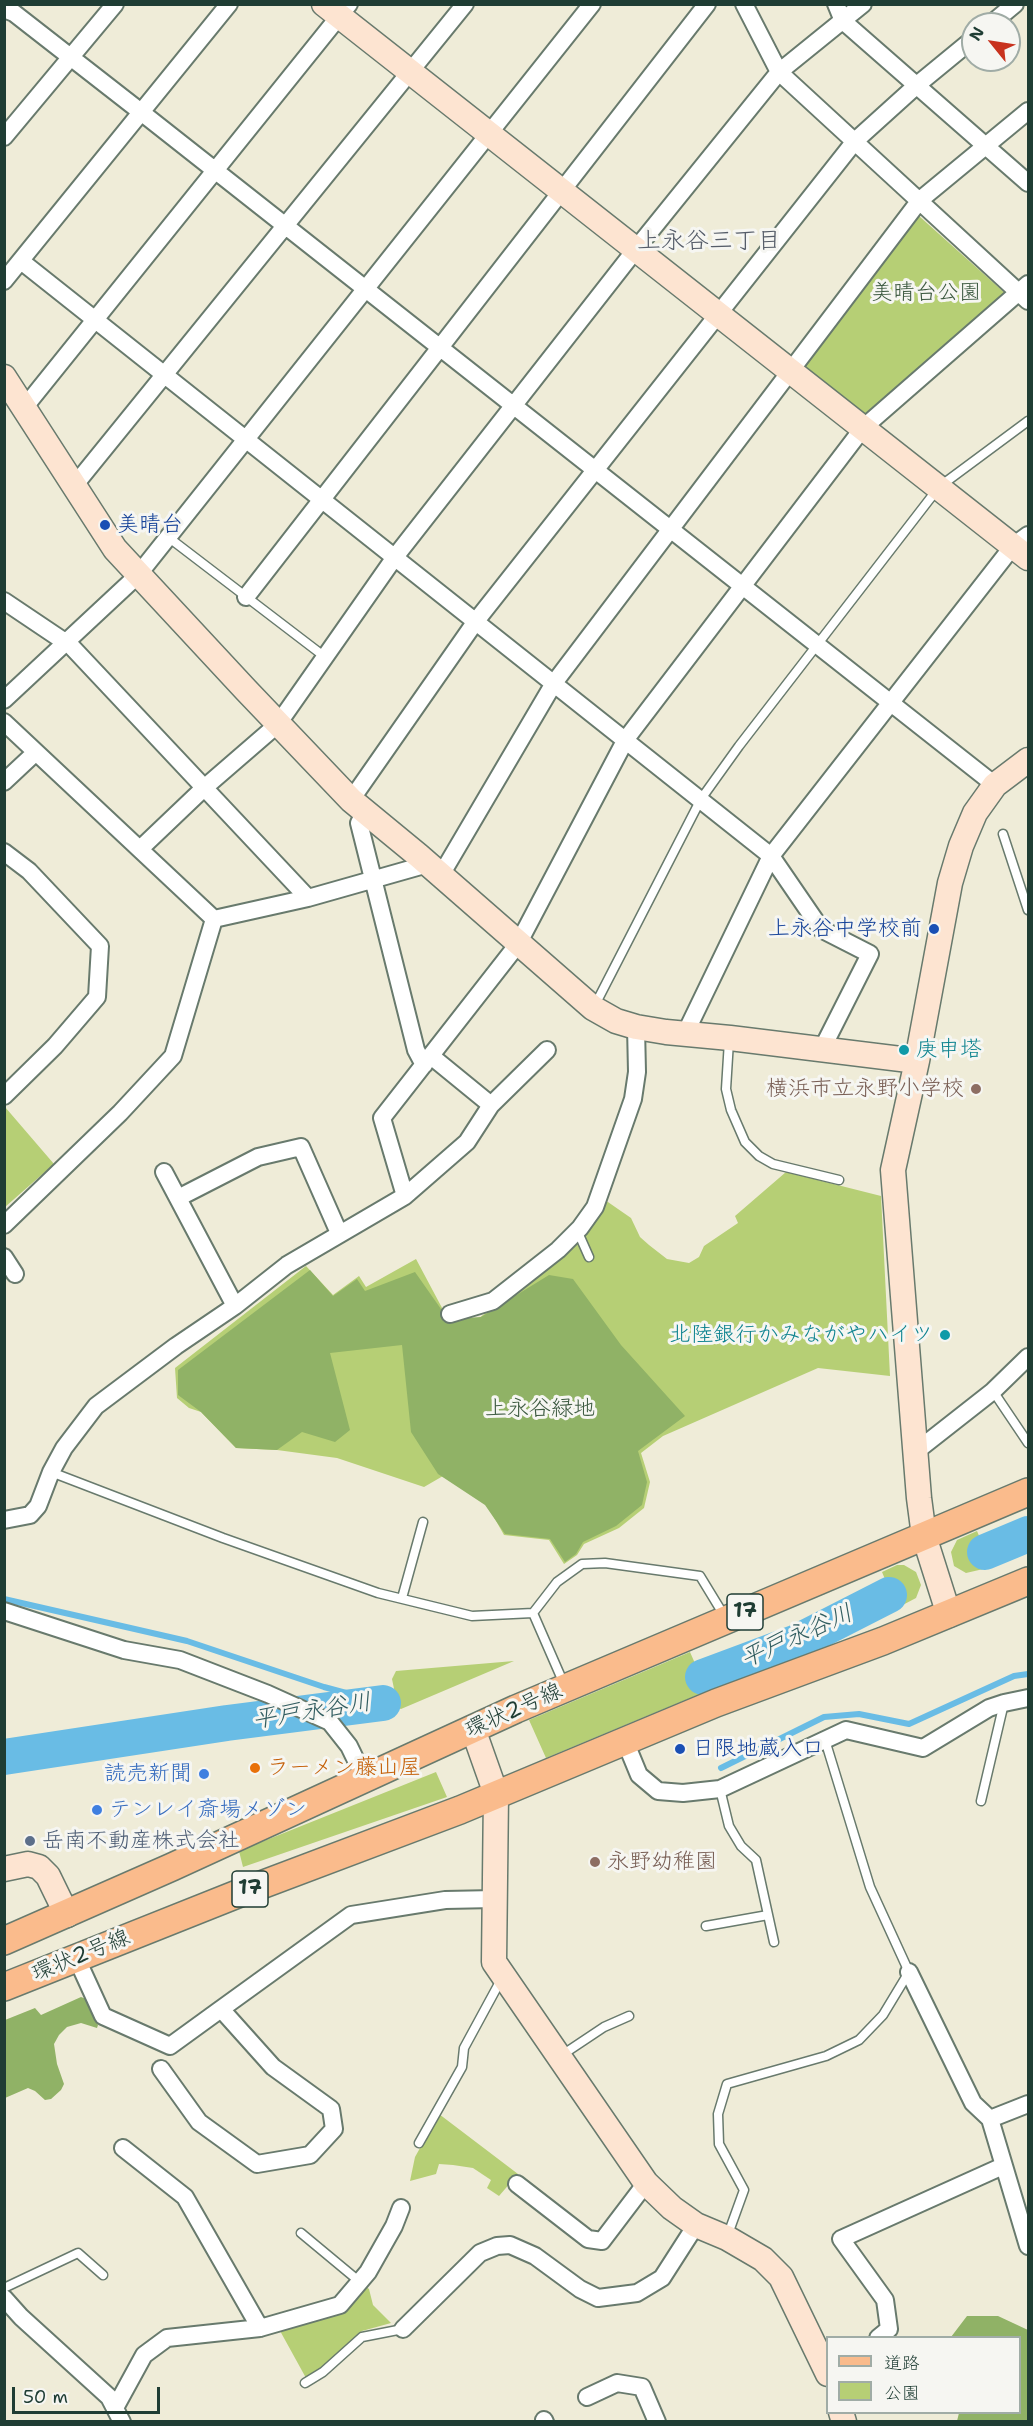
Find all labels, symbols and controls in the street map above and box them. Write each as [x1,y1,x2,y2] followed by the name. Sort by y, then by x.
[961,12,1021,72] north arrow
[964,23,989,44] text: N
[637,228,781,256] district label: 上永谷三丁目
[871,280,981,306] park label: 美晴台公園
[117,512,183,538] place label: 美晴台
[98,518,112,532] marker: 美晴台
[768,916,922,942] place label: 上永谷中学校前
[927,922,941,936] marker: 上永谷中学校前
[916,1037,982,1063] place label: 庚申塔
[897,1043,911,1057] marker: 庚申塔
[766,1076,964,1102] place label: 横浜市立永野小学校
[969,1082,983,1096] marker: 横浜市立永野小学校
[669,1322,933,1348] place label: 北陸銀行かみながやハイツ
[938,1328,952,1342] marker: 北陸銀行かみながやハイツ
[485,1396,595,1422] park label: 上永谷緑地
[727,1594,763,1630] road number: 17
[736,1599,858,1675] water label: 平戸永谷川
[461,1678,567,1744] street label: 環状2号線
[250,1688,374,1736] water label: 平戸永谷川
[692,1736,824,1762] place label: 日限地蔵入口
[673,1742,687,1756] marker: 日限地蔵入口
[267,1755,421,1781] place label: ラーメン藤山屋
[104,1761,192,1787] place label: 読売新聞
[248,1761,262,1775] marker: ラーメン藤山屋
[197,1767,211,1781] marker: 読売新聞
[109,1797,307,1823] place label: テンレイ斎場メゾン
[90,1803,104,1817] marker: テンレイ斎場メゾン
[42,1828,240,1854] place label: 岳南不動産株式会社
[23,1834,37,1848] marker: 岳南不動産株式会社
[607,1849,717,1875] place label: 永野幼稚園
[588,1855,602,1869] marker: 永野幼稚園
[232,1871,268,1907] road number: 17
[28,1924,134,1988] street label: 環状2号線
[826,2336,1021,2414] legend
[884,2351,920,2375] text: 道路
[15,2375,164,2413] scale bar
[884,2381,920,2405] text: 公園
[23,2385,68,2409] text: 50 m

